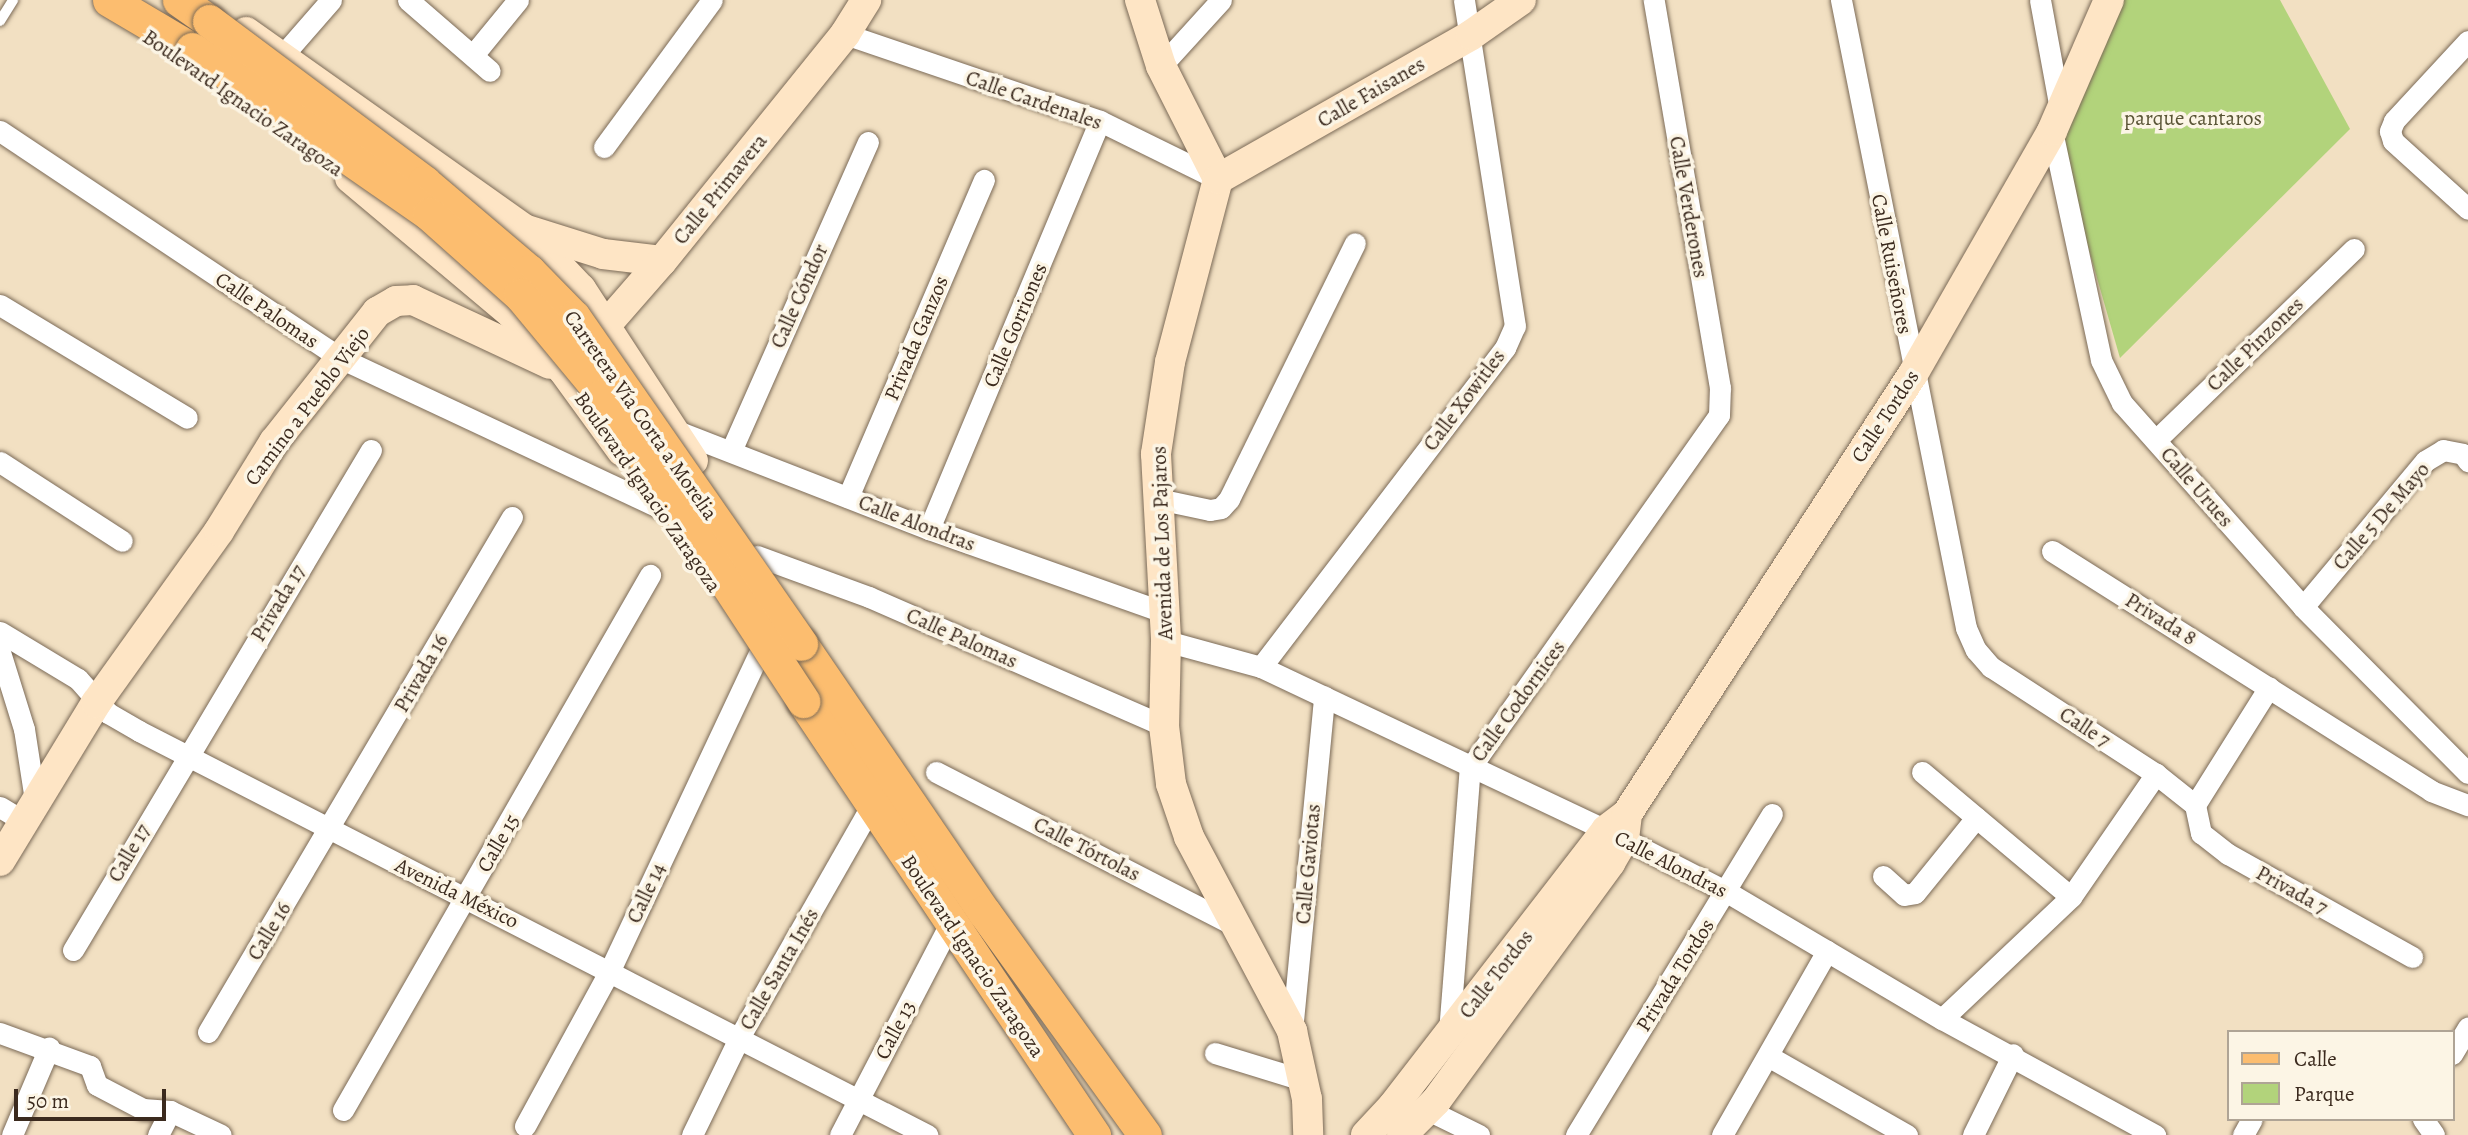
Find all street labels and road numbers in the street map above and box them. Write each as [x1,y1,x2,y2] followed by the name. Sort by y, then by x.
[138,24,348,182] street label: Boulevard Ignacio Zaragoza
[1313,51,1429,133] street label: Calle Faisanes
[963,65,1105,135] street label: Calle Cardenales
[668,129,772,249] street label: Calle Primavera
[1664,134,1714,280] street label: Calle Verderones
[1866,192,1918,336] street label: Calle Ruiseñores
[765,240,833,352] street label: Calle Cóndor
[977,259,1053,391] street label: Calle Gorriones
[211,266,323,354] street label: Calle Palomas
[878,272,954,404] street label: Privada Ganzos
[2201,292,2309,396] street label: Calle Pinzones
[559,305,723,525] street label: Carretera Vía Corta a Morelia
[239,322,375,490] street label: Camino a Pueblo Viejo
[1418,344,1510,456] street label: Calle Xowitles
[1846,365,1924,467] street label: Calle Tordos
[569,387,727,597] street label: Boulevard Ignacio Zaragoza
[2155,442,2239,532] street label: Calle Urues
[1146,446,1178,640] street label: Avenida de Los Pajaros
[2327,457,2435,575] street label: Calle 5 De Mayo
[855,489,979,557] street label: Calle Alondras
[245,560,311,646] street label: Privada 17
[2121,587,2201,651] street label: Privada 8
[903,602,1021,674] street label: Calle Palomas
[389,629,453,717] street label: Privada 16
[1466,636,1570,766] street label: Calle Codornices
[2055,701,2115,753] street label: Calle 7
[1290,803,1326,925] street label: Calle Gaviotas
[471,809,525,877] street label: Calle 15
[1030,811,1144,887] street label: Calle Tórtolas
[102,820,156,886] street label: Calle 17
[1610,825,1732,903] street label: Calle Alondras
[896,850,1050,1062] street label: Boulevard Ignacio Zaragoza
[391,852,523,934] street label: Avenida México
[621,859,671,927] street label: Calle 14
[2252,860,2332,920] street label: Privada 7
[242,897,296,965] street label: Calle 16
[734,904,824,1034] street label: Calle Santa Inés
[1630,914,1720,1036] street label: Privada Tordos
[1454,925,1538,1023] street label: Calle Tordos
[869,996,921,1064] street label: Calle 13

